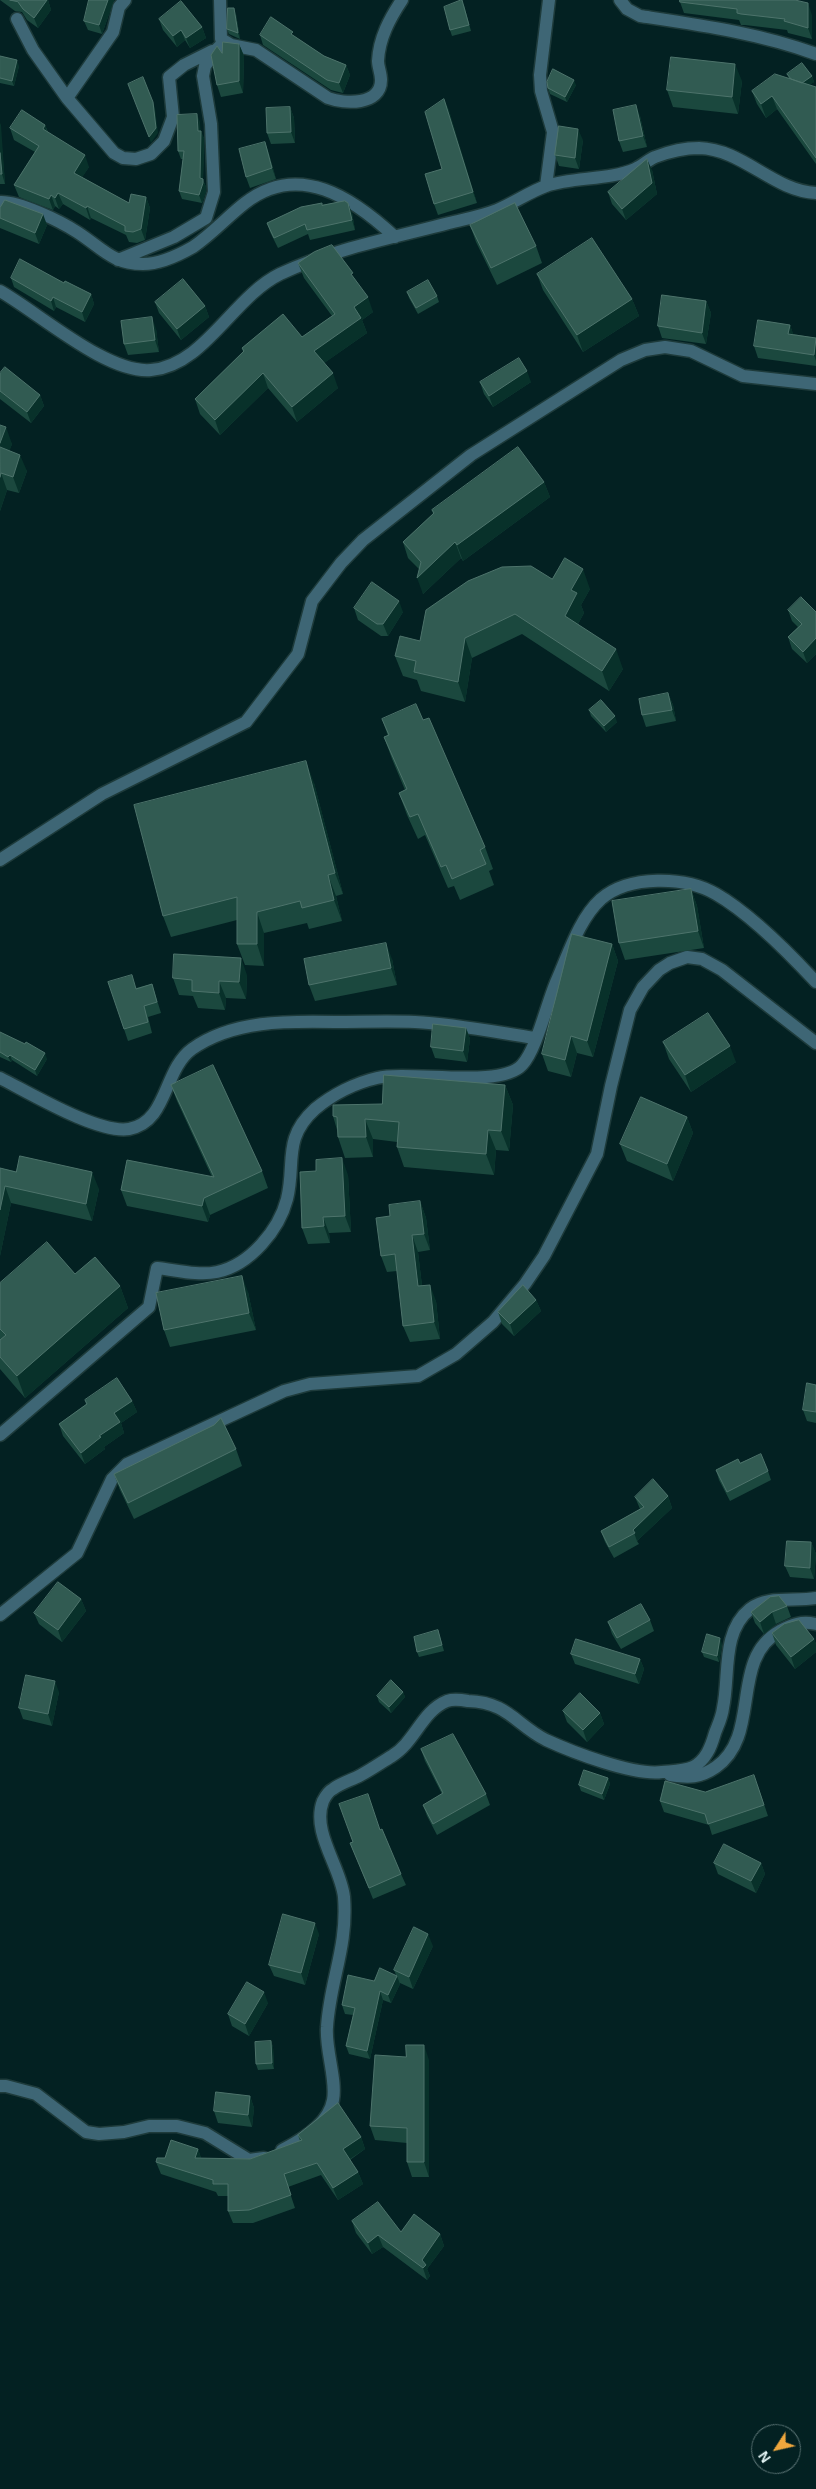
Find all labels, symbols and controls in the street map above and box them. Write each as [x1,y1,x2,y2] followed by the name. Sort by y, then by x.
[751,2424,801,2474] north arrow
[755,2448,774,2466] text: N

